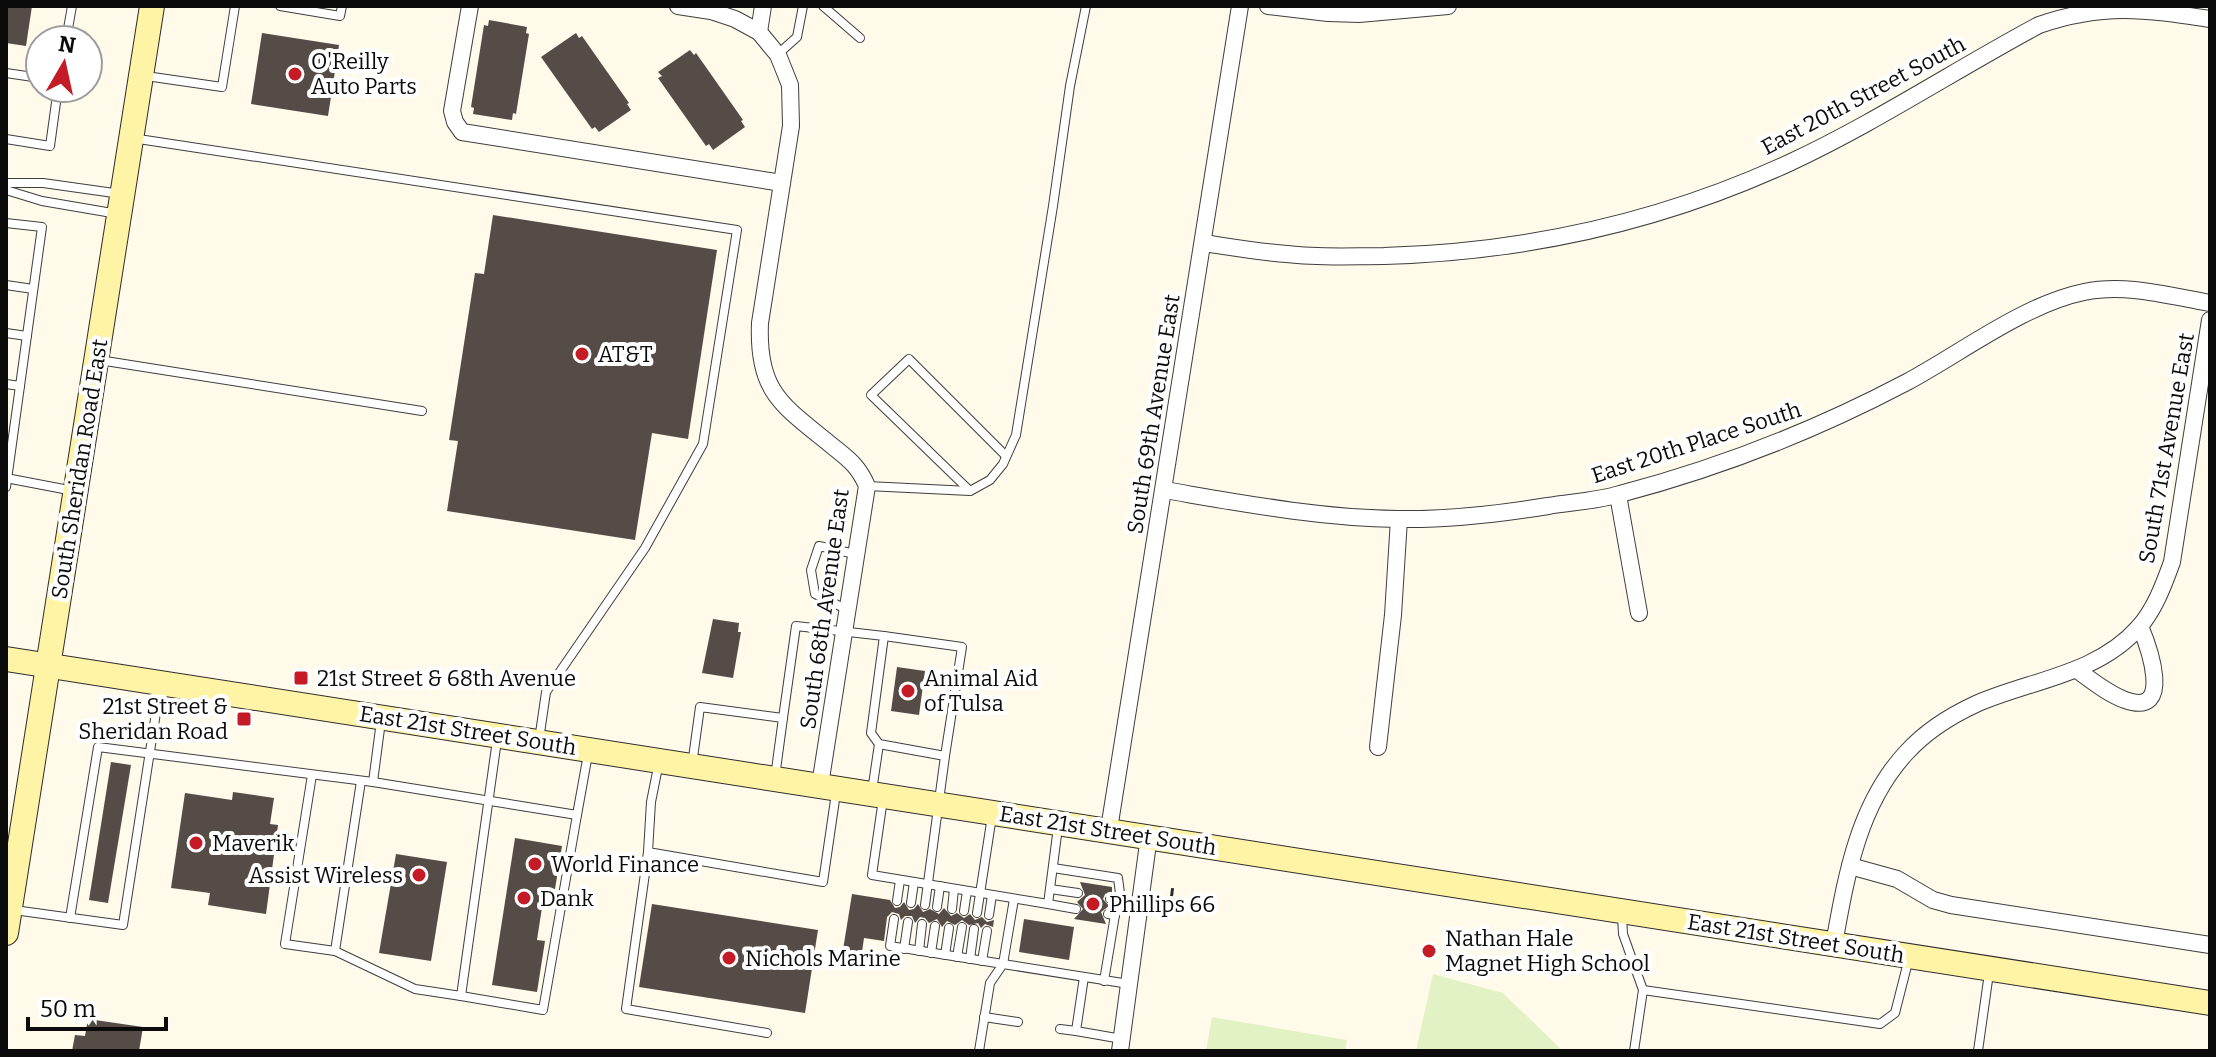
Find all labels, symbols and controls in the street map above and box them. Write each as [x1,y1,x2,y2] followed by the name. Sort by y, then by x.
[24,24,104,104] north arrow
[57,30,78,59] text: N
[1757,30,1970,161] street label: East 20th Street South
[311,48,417,100] place label: O'Reilly Auto Parts
[286,65,304,83] marker: O'Reilly Auto Parts
[1121,292,1186,536] street label: South 69th Avenue East
[2133,331,2200,565] street label: South 71st Avenue East
[46,337,113,601] street label: South Sheridan Road East
[598,341,653,368] place label: AT&T
[573,345,591,363] marker: AT&T
[1588,396,1805,489] street label: East 20th Place South
[794,487,855,731] street label: South 68th Avenue East
[317,665,576,692] place label: 21st Street & 68th Avenue
[924,665,1038,717] place label: Animal Aid of Tulsa
[292,669,310,687] marker: 21st Street & 68th Avenue
[899,682,917,700] marker: Animal Aid of Tulsa
[78,693,228,745] place label: 21st Street & Sheridan Road
[358,700,579,761] street label: East 21st Street South
[235,710,253,728] marker: 21st Street & Sheridan Road
[998,800,1219,861] street label: East 21st Street South
[212,830,295,857] place label: Maverik
[187,834,205,852] marker: Maverik
[551,851,699,878] place label: World Finance
[526,855,544,873] marker: World Finance
[249,862,403,889] place label: Assist Wireless
[410,866,428,884] marker: Assist Wireless
[540,885,594,912] place label: Dank
[515,889,533,907] marker: Dank
[1109,891,1215,918] place label: Phillips 66
[1084,895,1102,913] marker: Phillips 66
[1686,908,1907,969] street label: East 21st Street South
[1445,925,1650,977] place label: Nathan Hale Magnet High School
[1420,942,1438,960] marker: Nathan Hale Magnet High School
[745,945,901,972] place label: Nichols Marine
[720,949,738,967] marker: Nichols Marine
[28,981,166,1031] scale bar
[40,995,96,1023] text: 50 m

